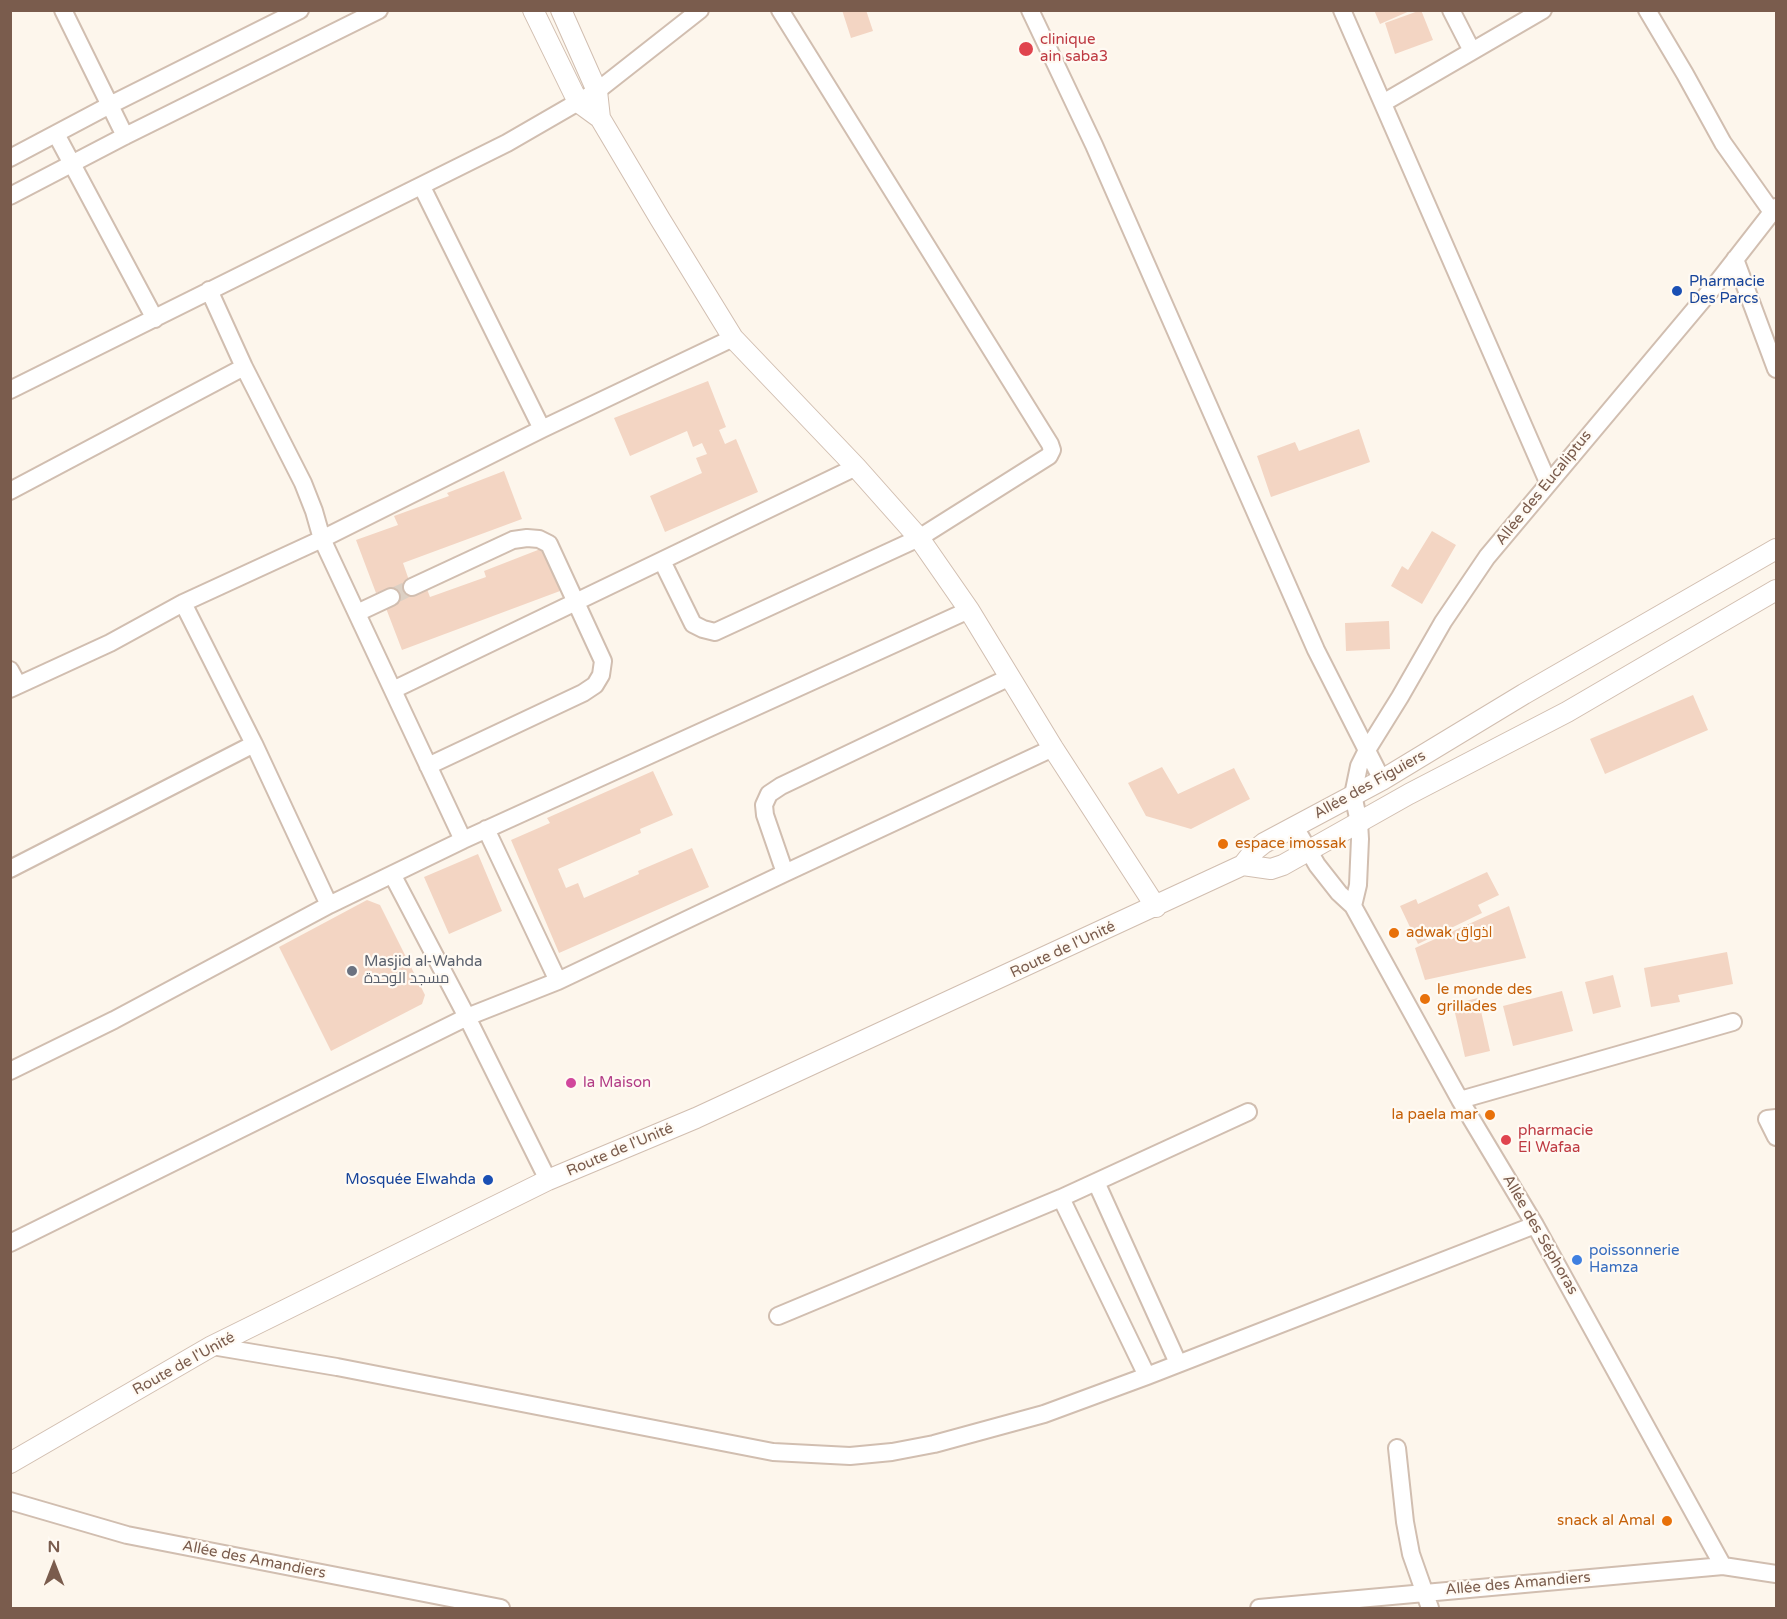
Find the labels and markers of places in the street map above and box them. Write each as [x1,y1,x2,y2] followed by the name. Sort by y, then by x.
[1040,31,1108,66] place label: clinique ain saba3
[1017,40,1035,58] marker: clinique ain saba3
[1689,273,1765,308] place label: Pharmacie Des Parcs
[1670,284,1684,298] marker: Pharmacie Des Parcs
[1235,835,1347,853] place label: espace imossak
[1216,837,1230,851] marker: espace imossak
[1406,924,1493,942] place label: adwak اذواق
[1387,926,1401,940] marker: adwak اذواق
[364,953,482,988] place label: Masjid al-Wahda مسجد الوحدة
[345,964,359,978] marker: Masjid al-Wahda مسجد الوحدة
[1437,981,1532,1016] place label: le monde des grillades
[1418,992,1432,1006] marker: le monde des grillades
[583,1074,651,1092] place label: la Maison
[564,1076,578,1090] marker: la Maison
[1392,1106,1478,1124] place label: la paela mar
[1483,1108,1497,1122] marker: la paela mar
[1518,1122,1593,1157] place label: pharmacie El Wafaa
[1499,1133,1513,1147] marker: pharmacie El Wafaa
[345,1171,476,1189] place label: Mosquée Elwahda
[481,1173,495,1187] marker: Mosquée Elwahda
[1589,1242,1680,1277] place label: poissonnerie Hamza
[1570,1253,1584,1267] marker: poissonnerie Hamza
[1557,1512,1655,1530] place label: snack al Amal
[1660,1514,1674,1528] marker: snack al Amal

